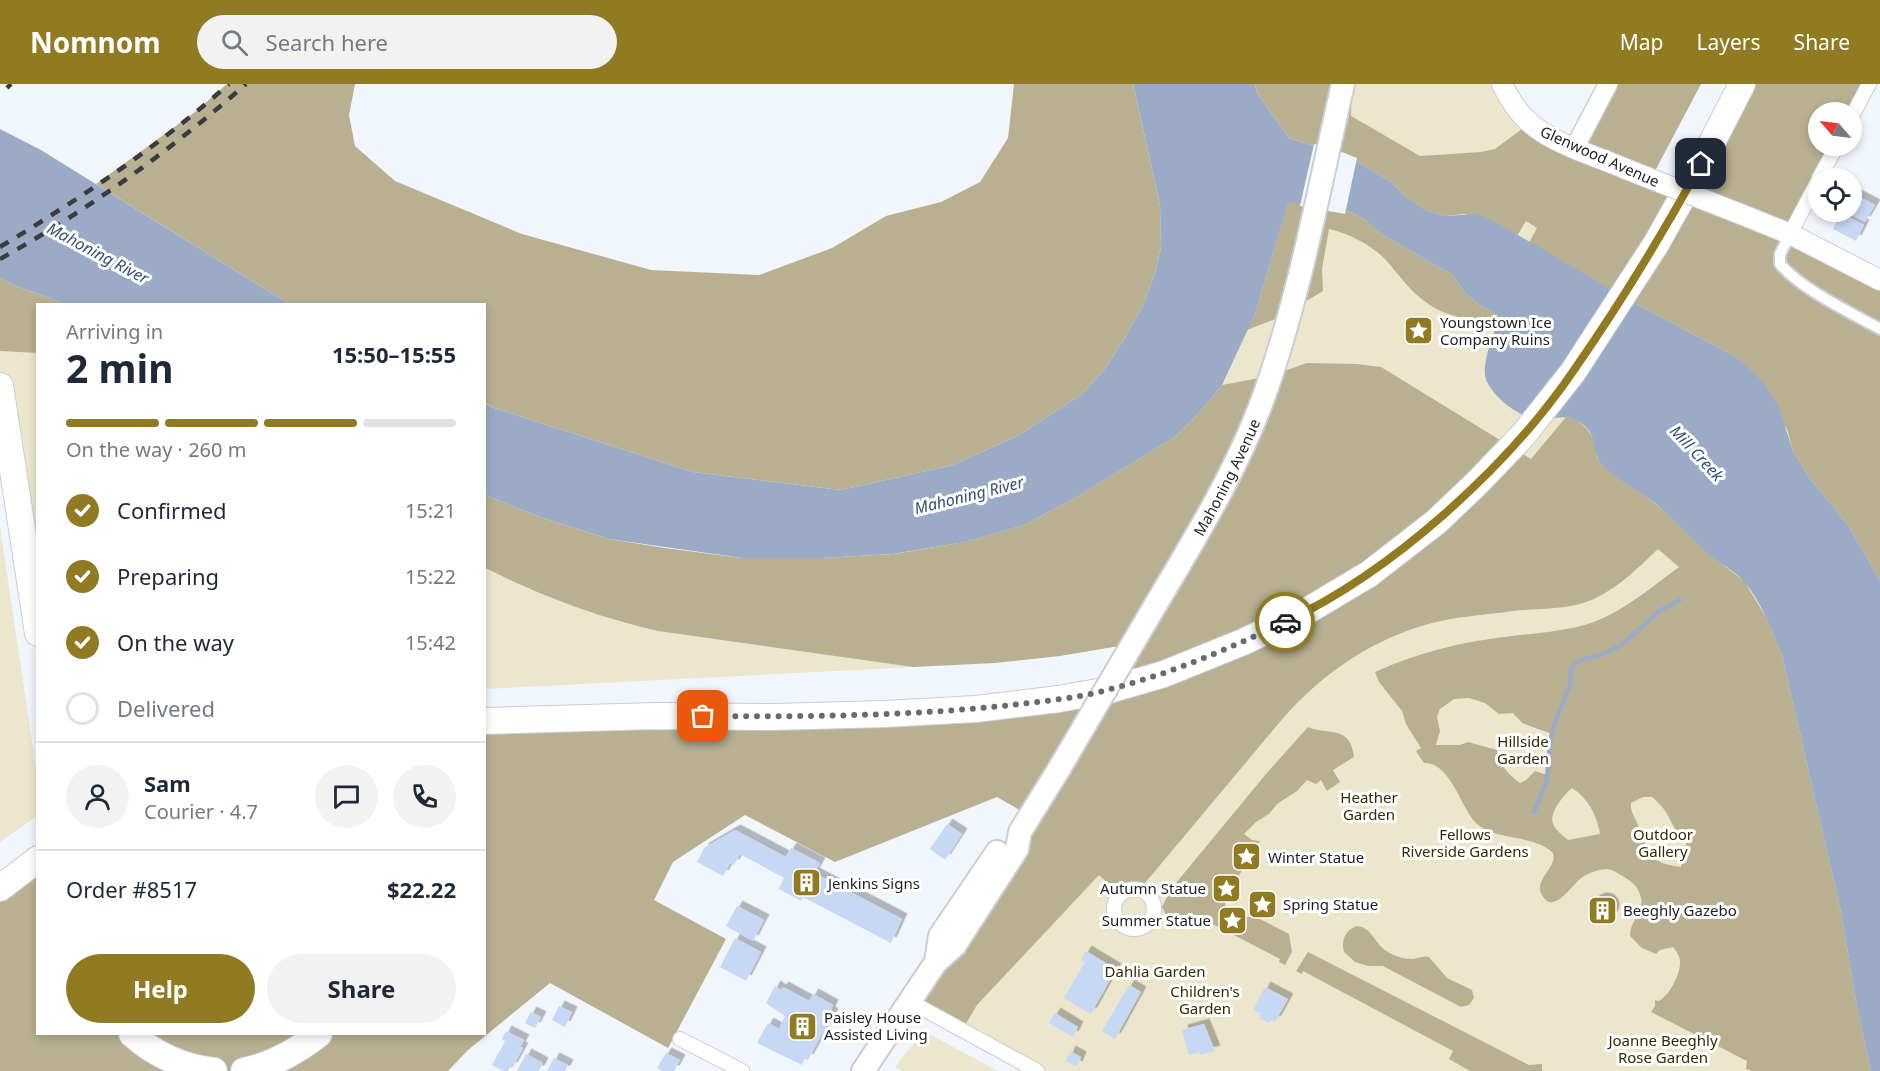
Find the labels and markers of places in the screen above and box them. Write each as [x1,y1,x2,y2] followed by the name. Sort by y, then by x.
[1675,138,1726,189] pin
[1440,312,1552,349] place label: Youngstown Ice Company Ruins
[1403,315,1435,347] place icon: Youngstown Ice Company Ruins
[677,690,728,741] pin
[1231,841,1263,873] place icon: Winter Statue
[1268,847,1364,867] place label: Winter Statue
[791,867,823,899] building icon: Jenkins Signs
[1211,872,1243,904] place icon: Autumn Statue
[826,873,920,893] place label: Jenkins Signs
[1100,878,1206,898] place label: Autumn Statue
[1246,888,1278,920] place icon: Spring Statue
[1283,894,1378,914] place label: Spring Statue
[1586,894,1618,926] building icon: Beeghly Gazebo
[1623,900,1737,920] place label: Beeghly Gazebo
[1216,904,1248,936] place icon: Summer Statue
[1102,910,1211,930] place label: Summer Statue
[824,1007,928,1044] place label: Paisley House Assisted Living
[787,1010,819,1042] building icon: Paisley House Assisted Living

